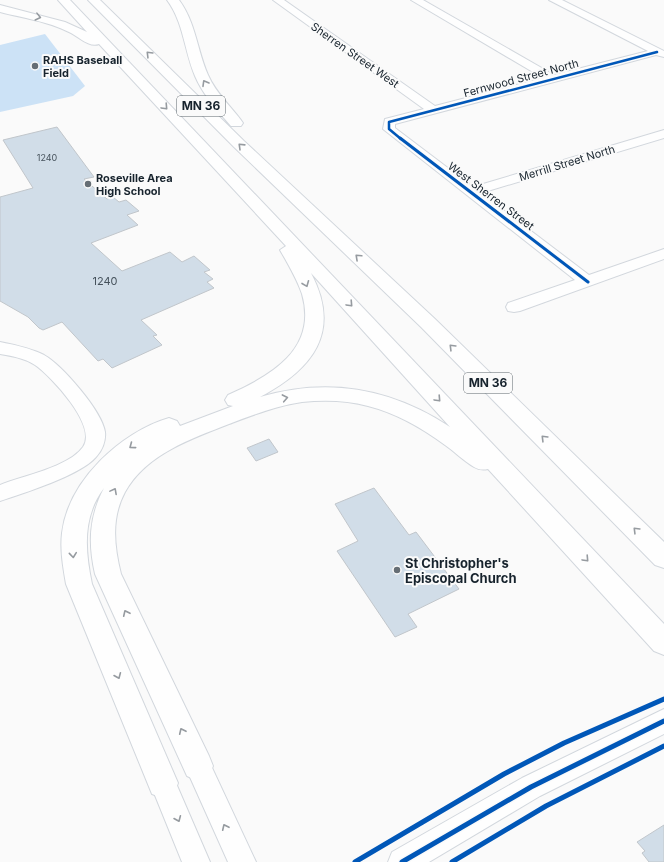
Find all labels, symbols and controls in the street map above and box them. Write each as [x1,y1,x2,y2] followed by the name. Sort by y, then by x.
[35,13,41,21] one-way arrow
[308,19,402,91] street label: Sherren Street West
[146,51,154,59] one-way arrow
[43,53,122,80] place label: RAHS Baseball Field
[462,56,580,100] street label: Fernwood Street North
[30,61,40,71] marker: RAHS Baseball Field
[203,80,210,88] one-way arrow
[177,96,225,116] road number: MN 36
[160,102,167,110] one-way arrow
[517,142,617,184] street label: Merrill Street North
[238,143,246,151] one-way arrow
[37,152,58,163] house number: 1240
[445,159,537,233] street label: West Sherren Street
[96,171,173,198] place label: Roseville Area High School
[83,179,93,189] marker: Roseville Area High School
[355,254,363,262] one-way arrow
[92,274,118,288] house number: 1240
[302,280,310,287] one-way arrow
[345,299,352,307] one-way arrow
[449,344,457,352] one-way arrow
[464,373,512,393] road number: MN 36
[282,394,288,402] one-way arrow
[433,394,441,402] one-way arrow
[541,435,549,443] one-way arrow
[129,441,136,449] one-way arrow
[109,488,117,495] one-way arrow
[633,527,641,535] one-way arrow
[68,552,77,558] one-way arrow
[581,554,588,561] one-way arrow
[405,555,517,586] place label: St Christopher's Episcopal Church
[392,565,402,575] marker: St Christopher's Episcopal Church
[123,610,131,618] one-way arrow
[113,672,121,680] one-way arrow
[179,728,187,735] one-way arrow
[173,815,181,823] one-way arrow
[222,823,230,830] one-way arrow

